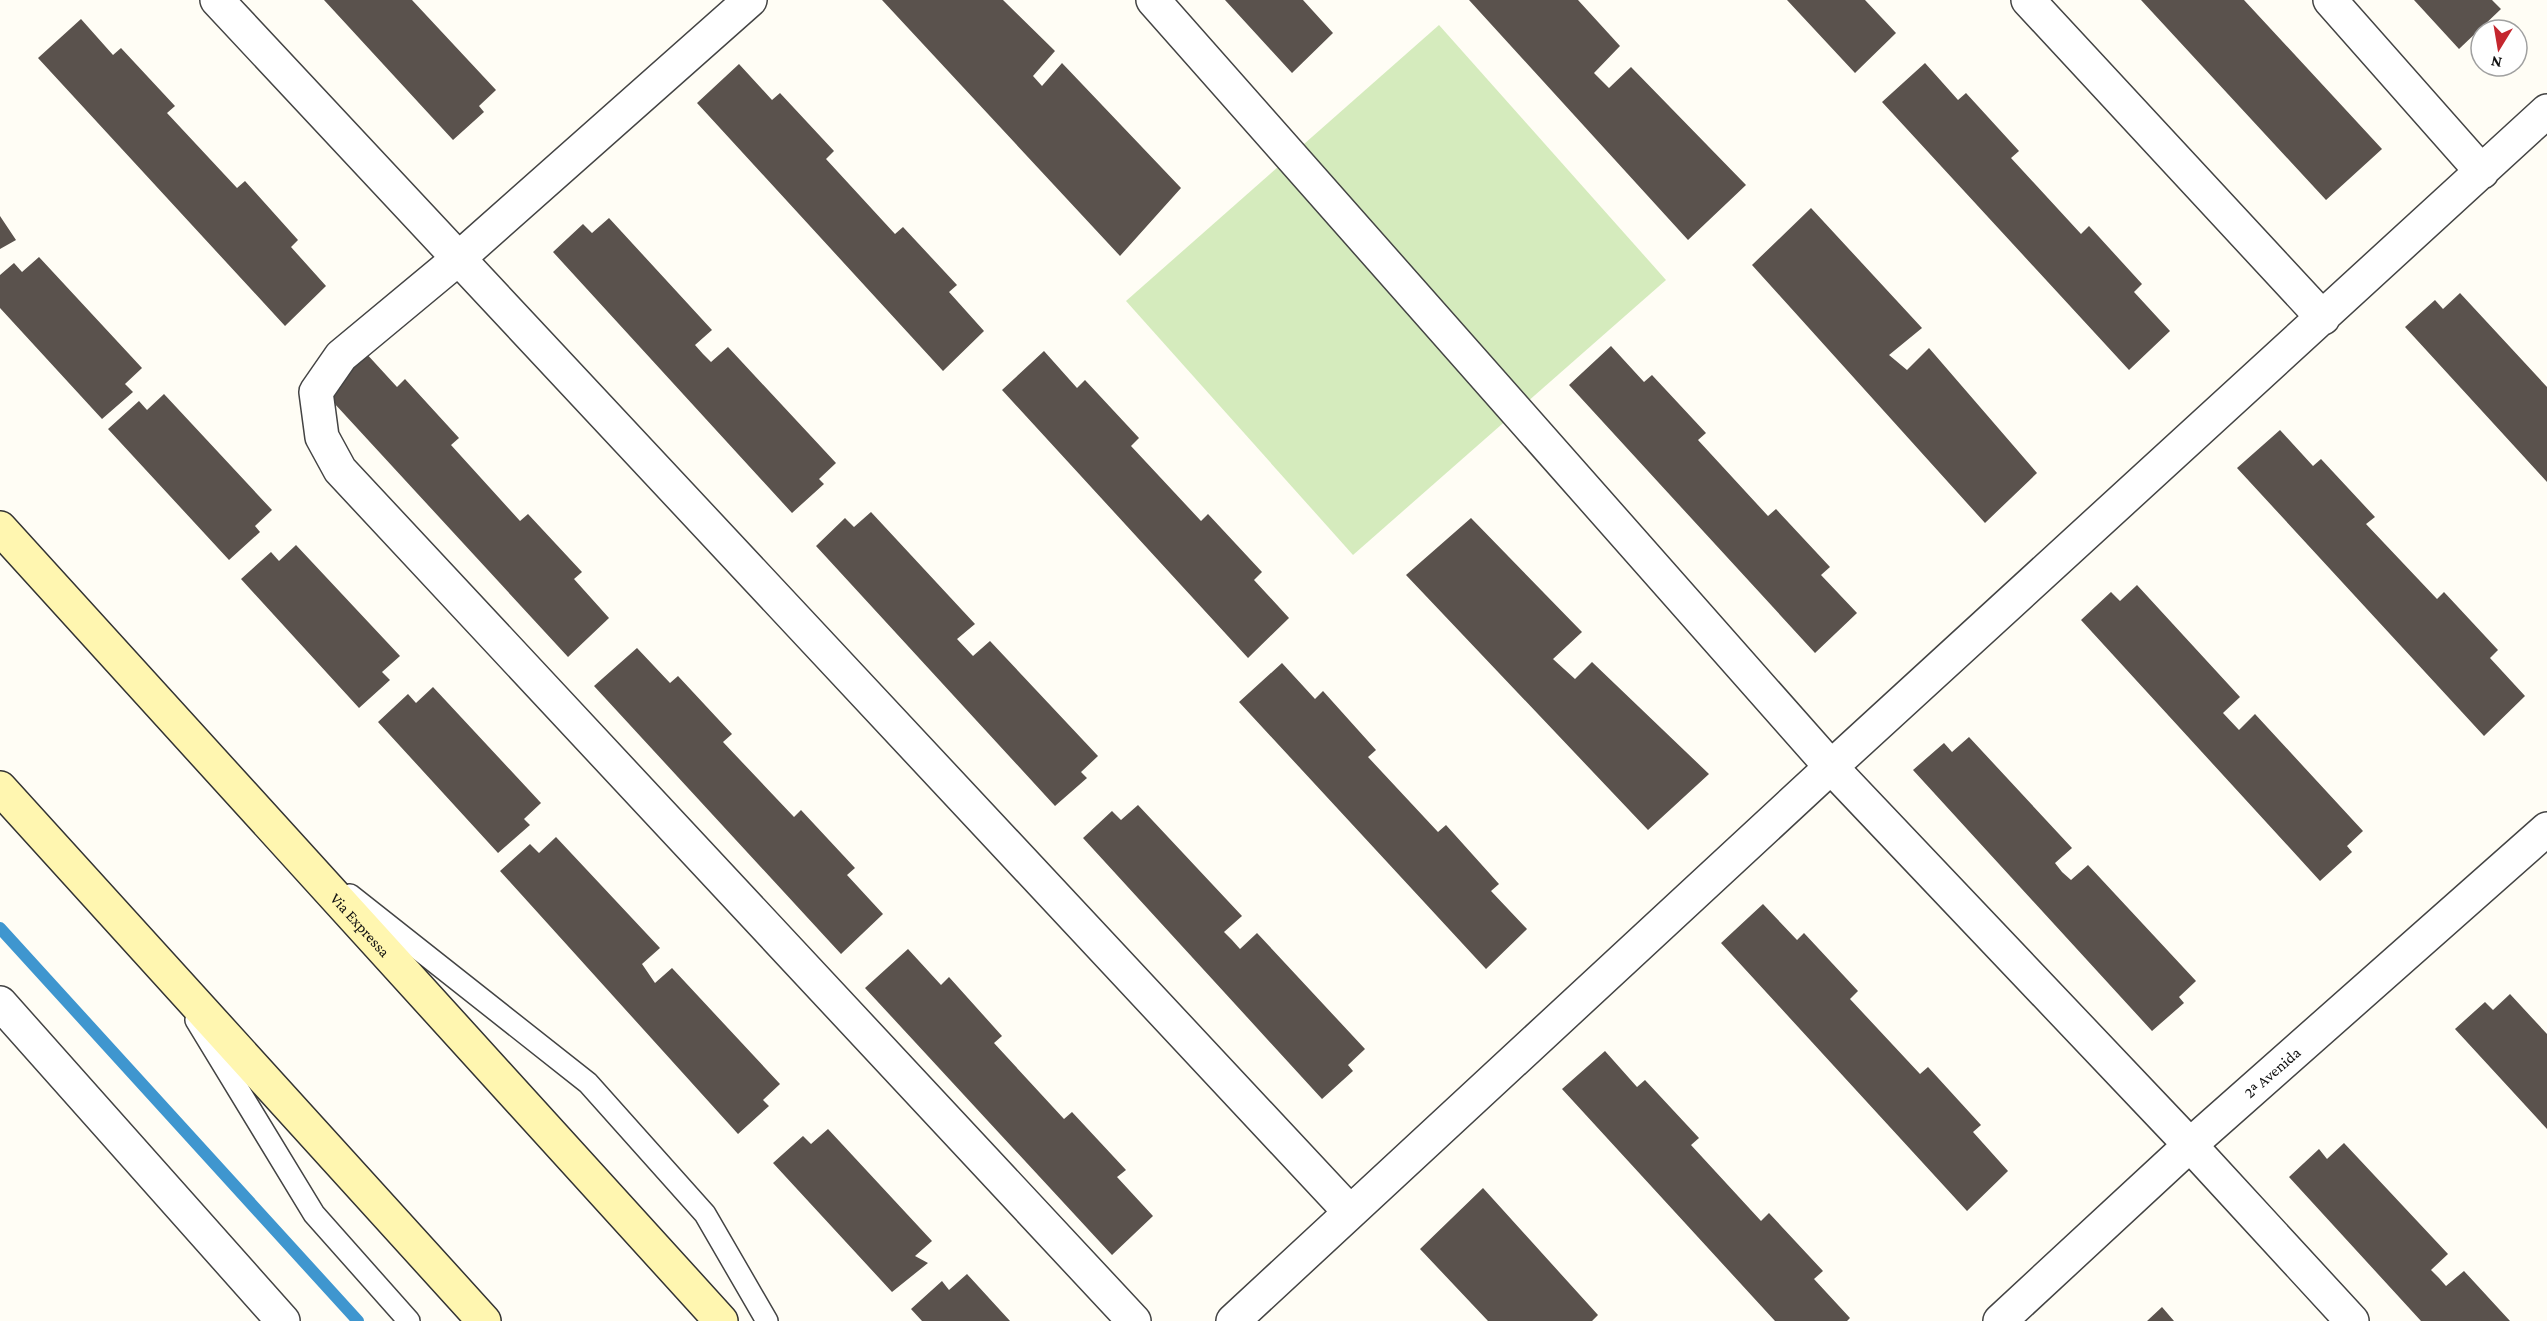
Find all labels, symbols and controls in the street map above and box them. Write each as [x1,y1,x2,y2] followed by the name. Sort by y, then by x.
[2469,18,2529,78] north arrow
[2489,53,2503,72] text: N
[327,890,394,961] street label: Via Expressa
[2241,1043,2304,1101] street label: 2ª Avenida

